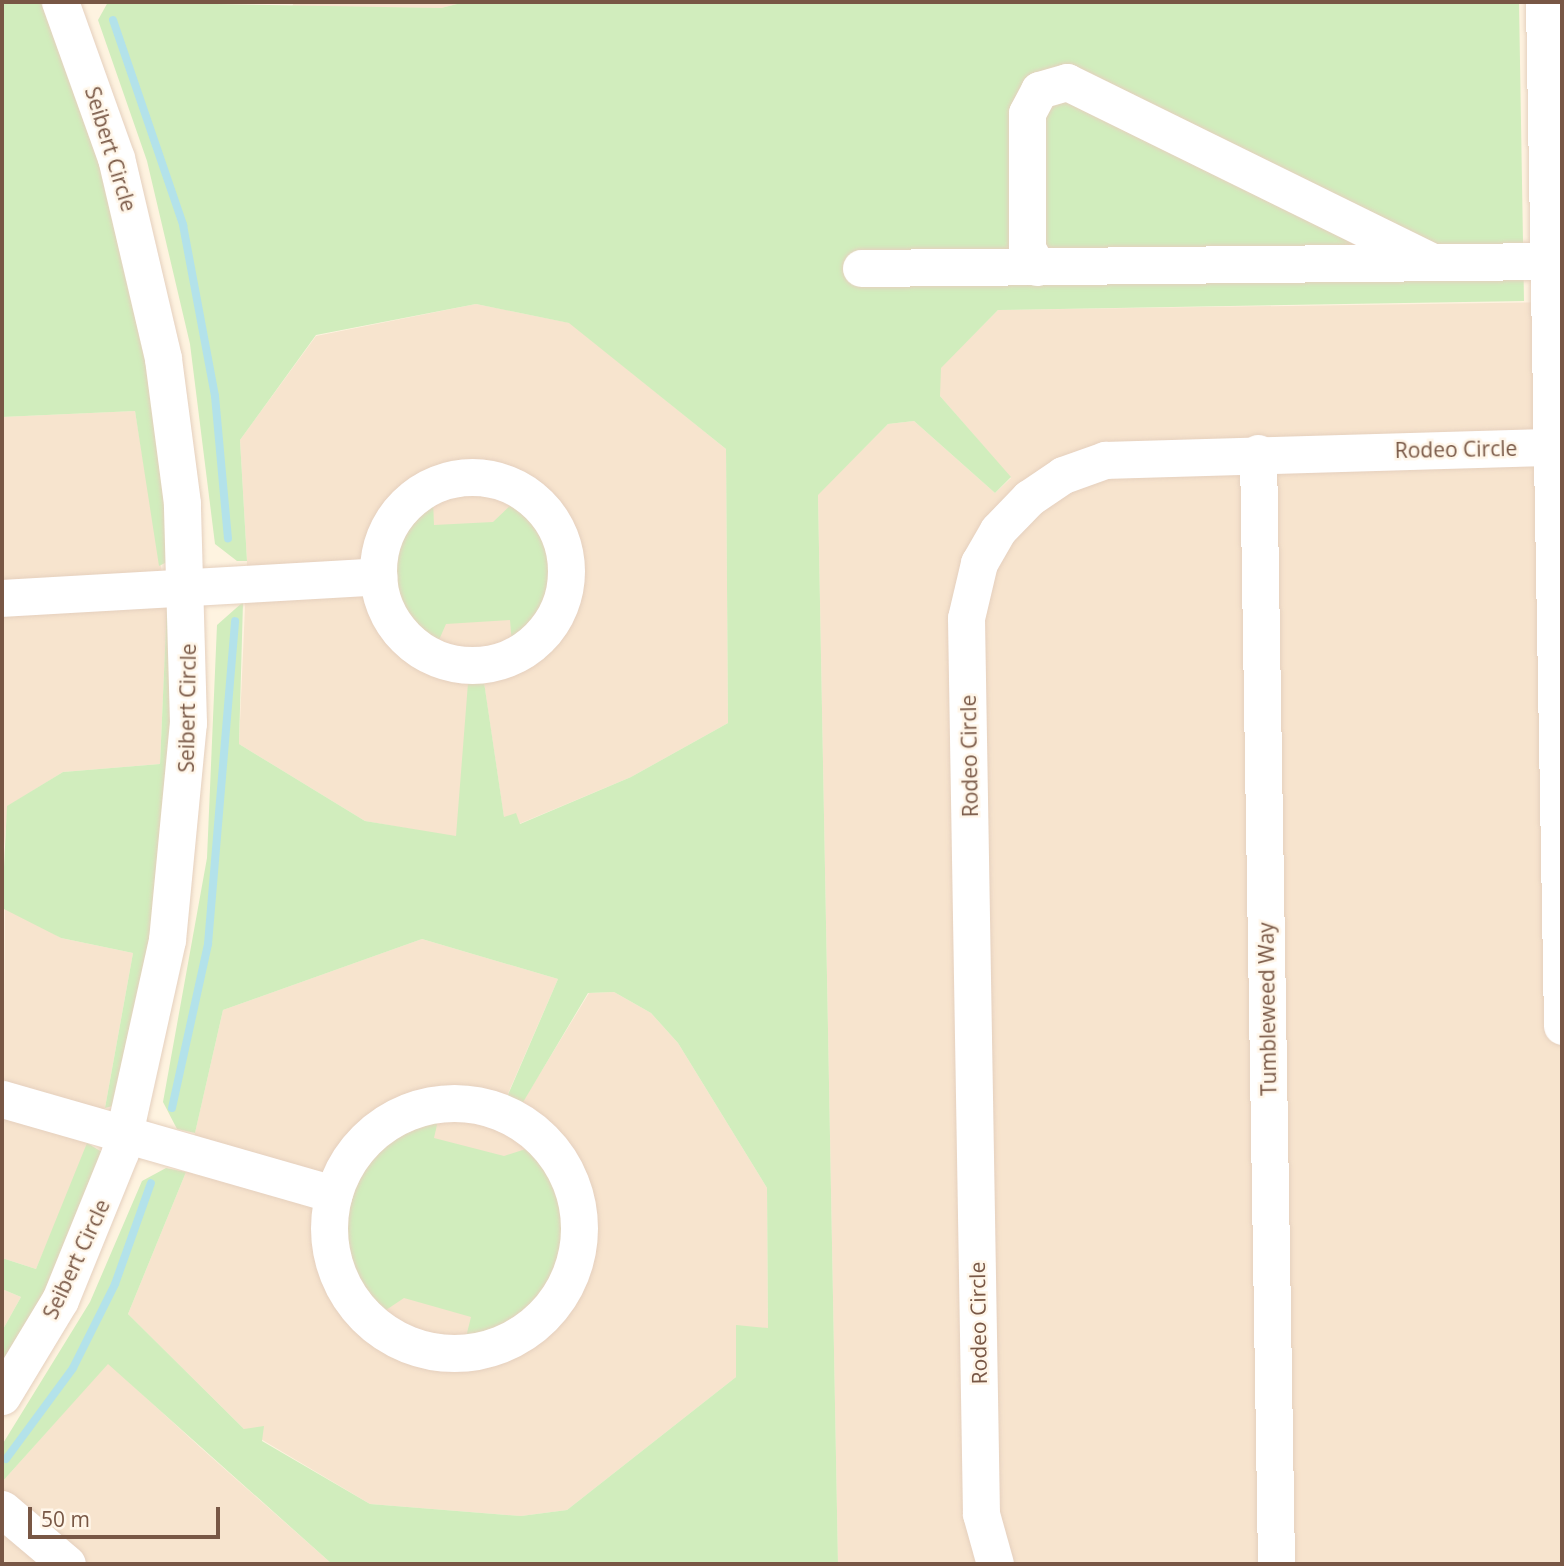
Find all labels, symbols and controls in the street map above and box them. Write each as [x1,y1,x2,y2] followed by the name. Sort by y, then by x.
[80,84,142,214] street label: Seibert Circle
[1394,435,1518,463] street label: Rodeo Circle
[173,643,201,773] street label: Seibert Circle
[955,694,983,818] street label: Rodeo Circle
[1253,922,1281,1096] street label: Tumbleweed Way
[37,1195,115,1323] street label: Seibert Circle
[964,1261,992,1385] street label: Rodeo Circle
[32,1492,224,1536] scale bar
[41,1505,90,1533] text: 50 m

